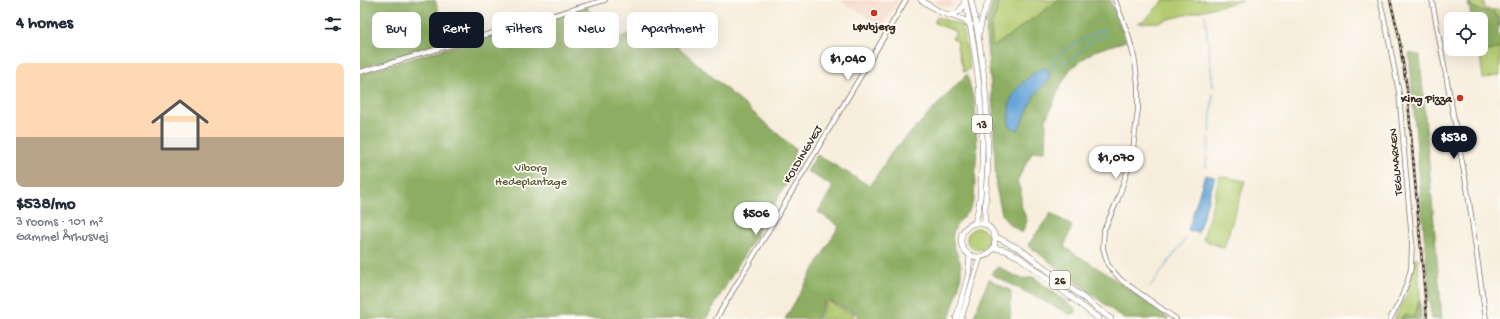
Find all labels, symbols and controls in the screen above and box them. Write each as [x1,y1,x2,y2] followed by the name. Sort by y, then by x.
[869,8,879,18] marker: Løvbjerg
[372,12,421,48] chip: Buy
[429,12,484,48] chip: Rent
[492,12,556,48] chip: Filters
[564,12,619,48] chip: New
[627,12,718,48] chip: Apartment
[1444,12,1488,56] map controls
[1444,12,1488,56] button: locate
[322,13,344,35] icon: filters
[16,14,73,34] text: 4 homes
[852,21,896,35] place label: Løvbjerg
[815,47,881,81] pin: $1,040
[830,52,866,67] text: $1,040
[144,89,216,161] icon: home
[1400,93,1453,107] place label: King Pizza
[1455,93,1465,103] marker: King Pizza
[972,115,992,133] road number: 13
[781,123,827,186] street label: KOLDINGVEJ
[1430,126,1478,160] pin: $538
[1387,127,1407,197] street label: TEGLMARKEN
[1441,131,1467,146] text: $538
[1083,146,1149,180] pin: $1,070
[1098,151,1134,166] text: $1,070
[495,162,568,190] park label: Viborg Hedeplantage
[16,195,76,215] text: $538/mo
[732,202,780,236] pin: $506
[743,207,769,222] text: $506
[16,215,104,230] text: 3 rooms · 101 m²
[16,230,109,245] text: Gammel Århusvej
[1050,271,1070,289] road number: 26

